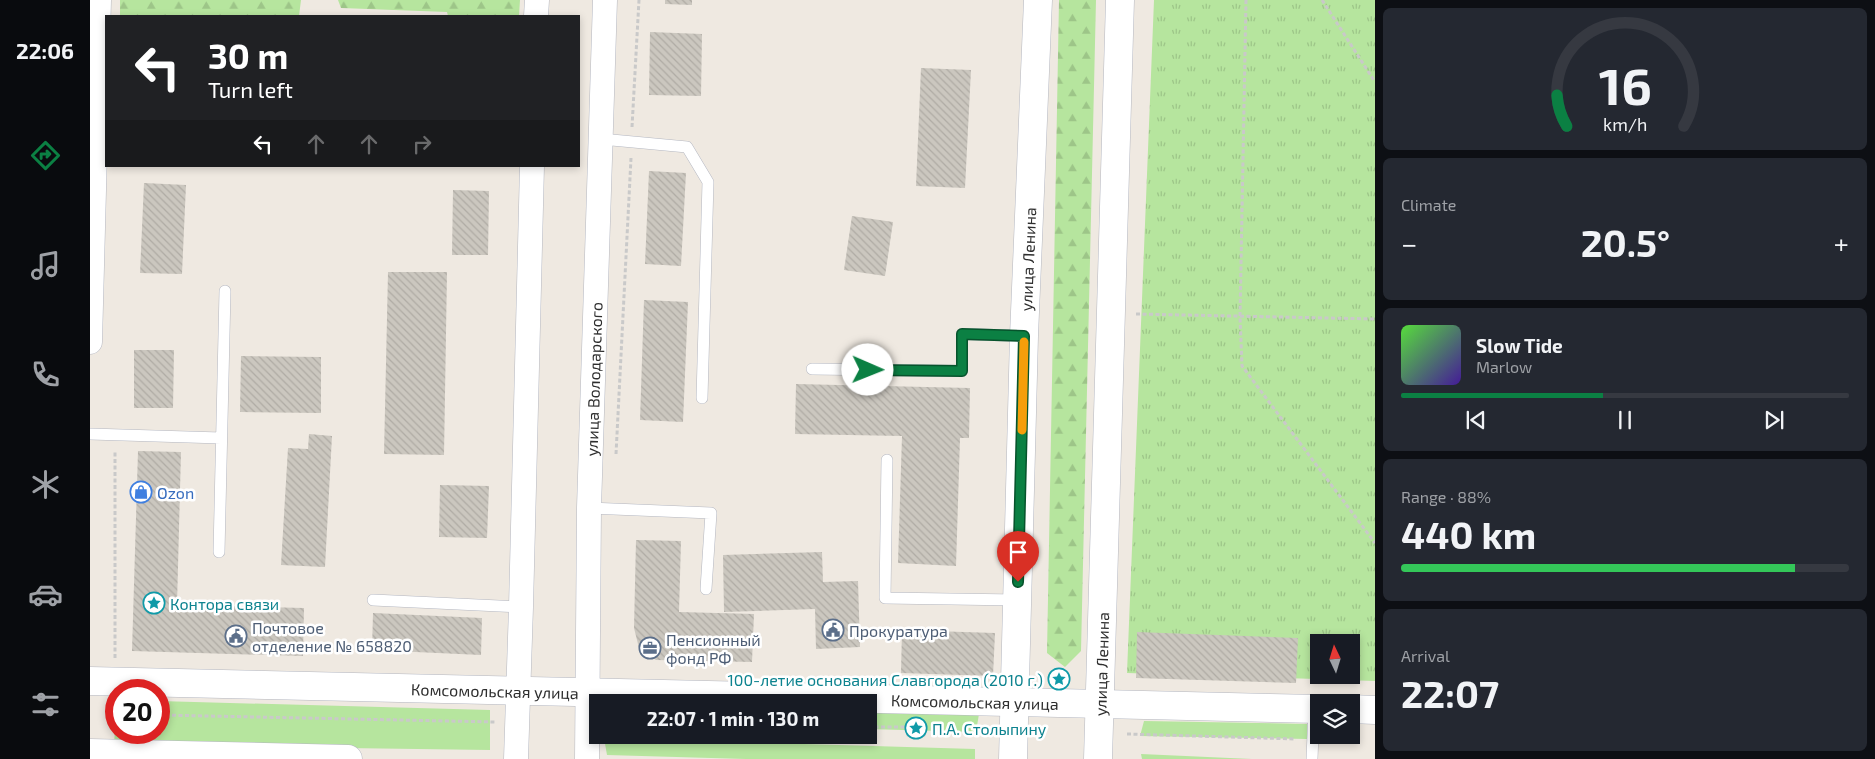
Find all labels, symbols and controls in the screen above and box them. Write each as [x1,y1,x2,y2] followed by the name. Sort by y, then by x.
[208,34,288,76] text: 30 m
[125,35,190,100] icon: left
[16,37,74,63] text: 22:06
[1598,53,1652,115] text: 16
[208,76,293,102] text: Turn left
[1603,113,1647,135] text: km/h
[249,130,277,158] icon: left
[302,130,330,158] icon: ahead
[355,130,383,158] icon: ahead
[408,130,436,158] icon: right
[28,138,63,173] icon: directions
[1401,195,1456,214] text: Climate
[1016,207,1039,312] street label: улица Ленина
[1581,219,1670,265] text: 20.5°
[1401,226,1417,260] text: −
[1834,226,1849,260] text: +
[28,248,63,283] icon: music
[581,301,605,457] street label: улица Володарского
[1476,334,1563,357] text: Slow Tide
[841,343,893,395] position arrow
[28,357,63,392] icon: phone
[1476,357,1532,376] text: Marlow
[1462,406,1490,434] icon: previous
[1611,406,1639,434] icon: pause
[1760,406,1788,434] icon: next
[28,467,63,502] icon: climate
[129,480,153,504] shop icon: Ozon
[157,483,194,502] place label: Ozon
[1401,487,1491,506] text: Range · 88%
[1401,511,1536,557] text: 440 km
[997,531,1039,582] pin
[1004,538,1032,566] icon: arrive
[28,577,63,612] icon: car
[142,591,166,615] place icon: Контора связи
[170,594,279,613] place label: Контора связи
[1090,612,1112,716] street label: улица Ленина
[252,618,412,655] place label: Почтовое отделение № 658820
[821,618,845,642] public building icon: Прокуратура
[849,621,948,641] place label: Прокуратура
[224,624,248,648] public building icon: Почтовое отделение № 658820
[666,630,761,667] place label: Пенсионный фонд РФ
[1310,634,1360,684] north arrow
[1310,634,1360,744] map controls
[638,636,662,660] office icon: Пенсионный фонд РФ
[1401,646,1450,665] text: Arrival
[1047,667,1071,691] place icon: 100-летие основания Славгорода (2010 г.)
[727,670,1043,689] place label: 100-летие основания Славгорода (2010 г.)
[1401,670,1499,716] text: 22:07
[105,679,170,744] speed limit sign: 20
[411,679,579,702] street label: Комсомольская улица
[28,687,63,722] icon: filters
[891,690,1059,713] street label: Комсомольская улица
[1310,694,1360,744] button: layers
[647,707,819,730] text: 22:07 · 1 min · 130 m
[904,716,928,740] place icon: П.А. Столыпину
[932,719,1047,739] place label: П.А. Столыпину

